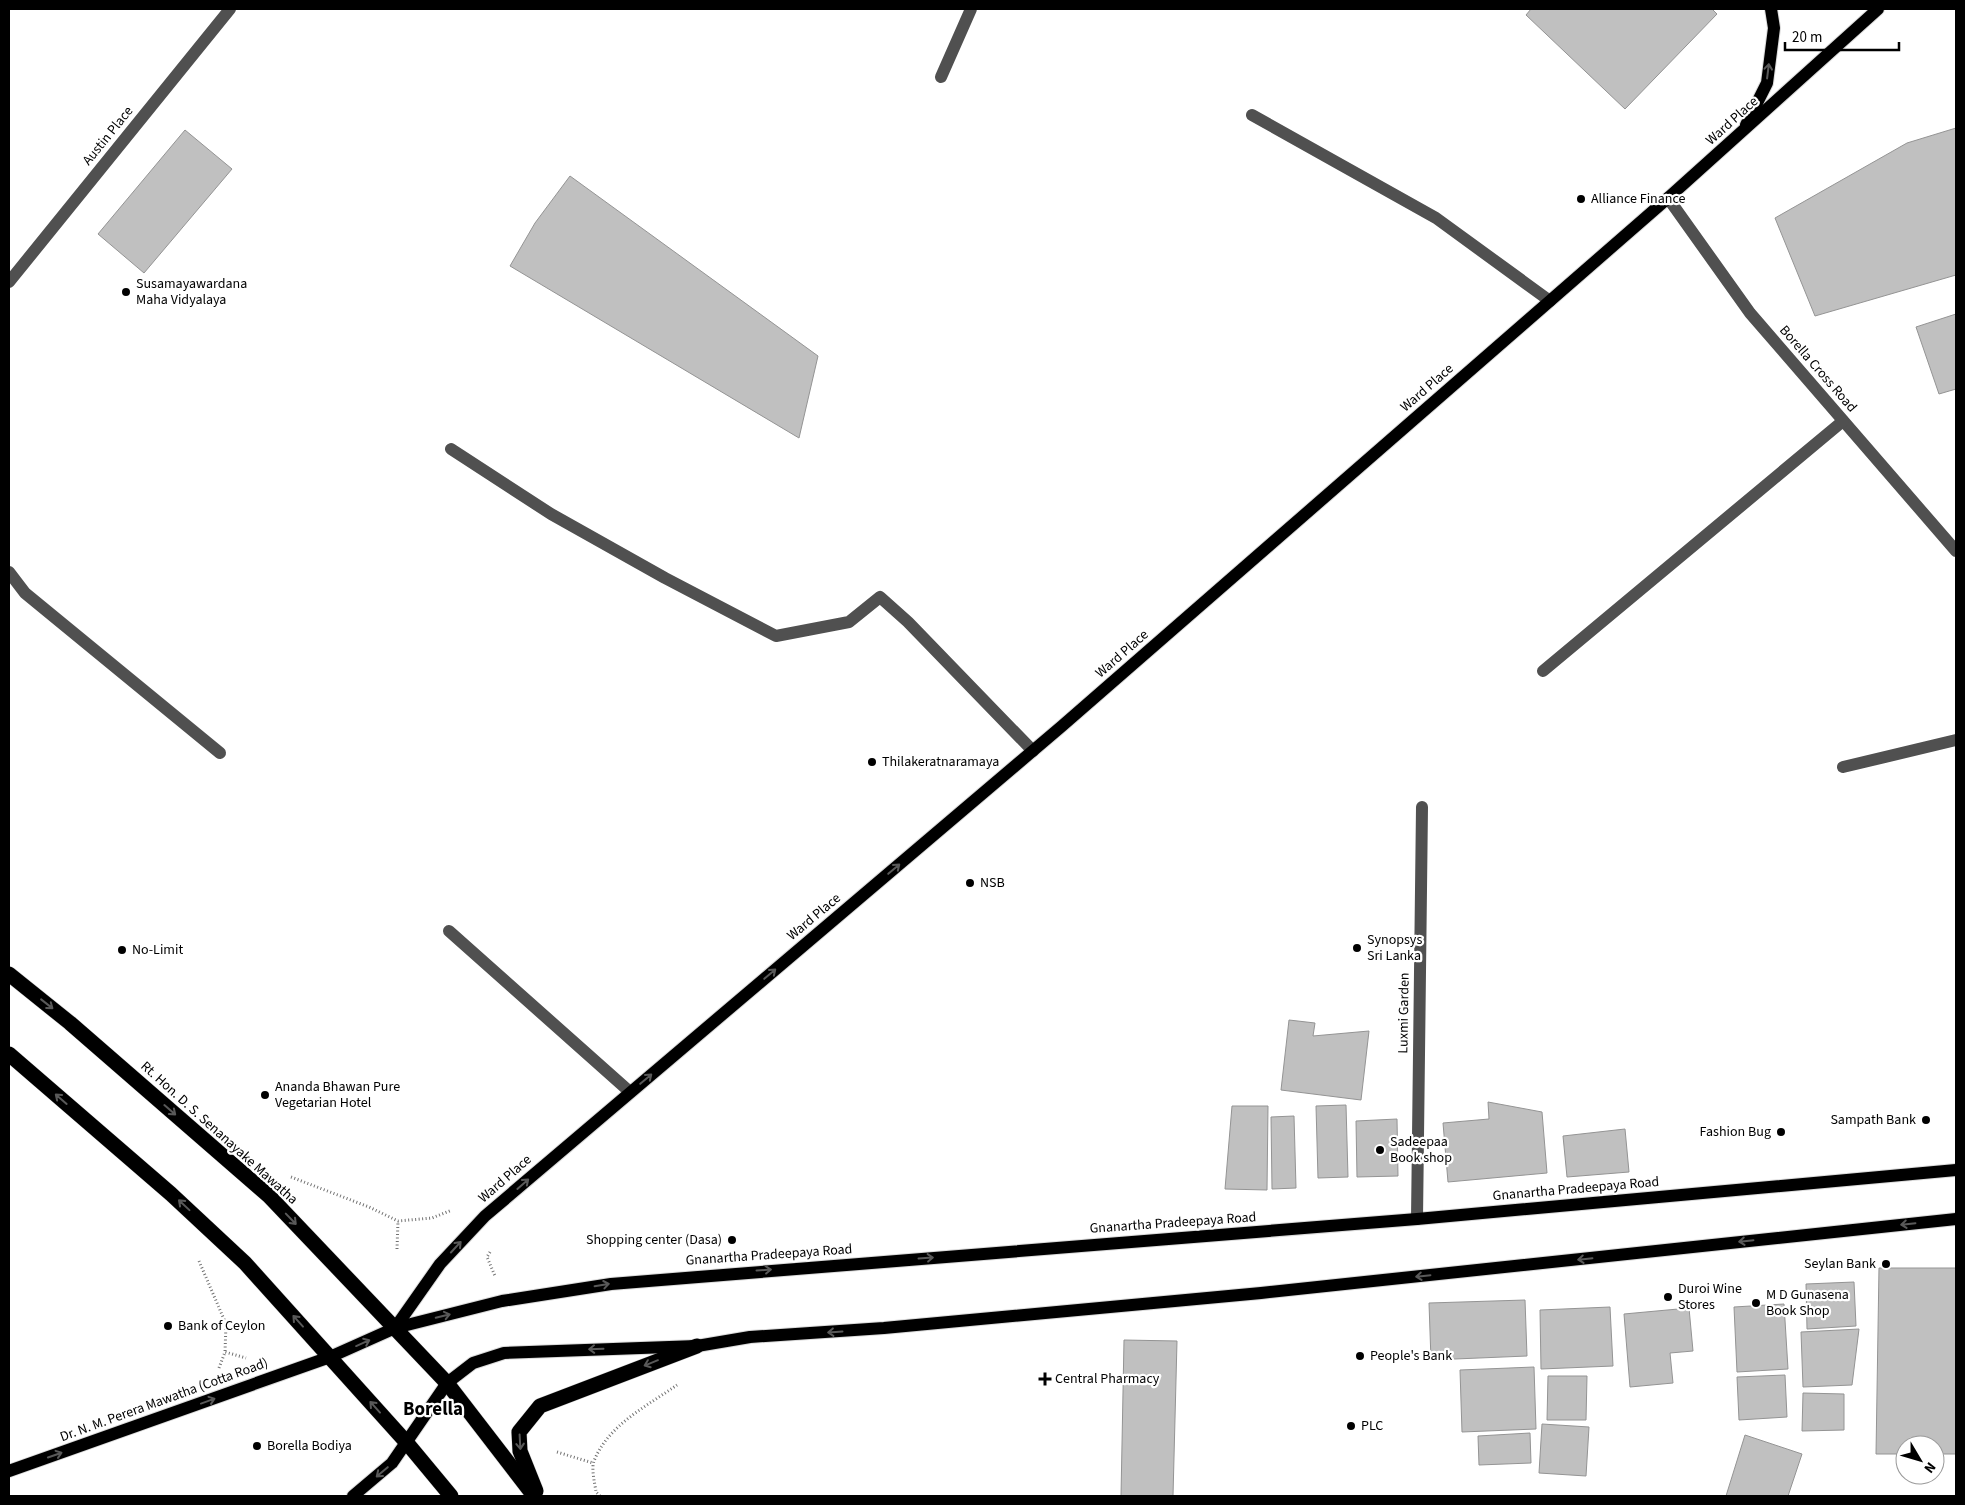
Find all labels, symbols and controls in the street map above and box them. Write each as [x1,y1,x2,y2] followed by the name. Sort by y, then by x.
[1785,20,1899,52] scale bar
[1792,27,1822,48] text: 20 m
[1763,63,1773,79] one-way arrow
[1701,92,1763,150] street label: Ward Place
[78,102,138,170] street label: Austin Place
[1591,189,1686,209] place label: Alliance Finance
[1575,193,1587,205] marker: Alliance Finance
[136,274,247,310] place label: Susamayawardana Maha Vidyalaya
[120,286,132,298] marker: Susamayawardana Maha Vidyalaya
[1775,321,1861,417] street label: Borella Cross Road
[1396,359,1458,417] street label: Ward Place
[1091,625,1153,683] street label: Ward Place
[882,752,999,772] place label: Thilakeratnaramaya
[866,756,878,768] marker: Thilakeratnaramaya
[888,863,901,874] one-way arrow
[980,873,1005,893] place label: NSB
[964,877,976,889] marker: NSB
[783,889,845,945] street label: Ward Place
[1367,930,1422,966] place label: Synopsys Sri Lanka
[132,940,183,960] place label: No-Limit
[1351,942,1363,954] marker: Synopsys Sri Lanka
[116,944,128,956] marker: No-Limit
[764,968,777,979] one-way arrow
[1393,972,1415,1054] street label: Luxmi Garden
[40,999,53,1010] one-way arrow
[136,1057,302,1209] street label: Rt. Hon. D. S. Senanayake Mawatha
[640,1073,653,1084] one-way arrow
[275,1077,400,1113] place label: Ananda Bhawan Pure Vegetarian Hotel
[259,1089,271,1101] marker: Ananda Bhawan Pure Vegetarian Hotel
[55,1093,68,1104] one-way arrow
[164,1104,177,1116] one-way arrow
[1830,1110,1916,1130] place label: Sampath Bank
[1920,1114,1932,1126] marker: Sampath Bank
[1700,1122,1771,1142] place label: Fashion Bug
[1775,1126,1787,1138] marker: Fashion Bug
[1390,1132,1452,1168] place label: Sadeepaa Book shop
[1374,1144,1386,1156] marker: Sadeepaa Book shop
[474,1150,536,1208] street label: Ward Place
[1492,1172,1660,1206] street label: Gnanartha Pradeepaya Road
[516,1178,529,1190] one-way arrow
[177,1199,190,1211] one-way arrow
[1089,1207,1257,1239] street label: Gnanartha Pradeepaya Road
[285,1213,297,1225] one-way arrow
[1900,1219,1916,1229] one-way arrow
[586,1230,722,1250] place label: Shopping center (Dasa)
[726,1234,738,1246] marker: Shopping center (Dasa)
[1738,1237,1754,1246] one-way arrow
[685,1239,853,1271] street label: Gnanartha Pradeepaya Road
[450,1241,462,1253] one-way arrow
[918,1253,934,1262] one-way arrow
[1577,1254,1593,1263] one-way arrow
[1804,1254,1876,1274] place label: Seylan Bank
[1880,1258,1892,1270] marker: Seylan Bank
[756,1266,772,1275] one-way arrow
[1415,1271,1431,1281] one-way arrow
[1678,1279,1742,1315] place label: Duroi Wine Stores
[594,1280,610,1290] one-way arrow
[1766,1285,1849,1321] place label: M D Gunasena Book Shop
[1662,1291,1674,1303] marker: Duroi Wine Stores
[1750,1297,1762,1309] marker: M D Gunasena Book Shop
[434,1311,450,1320] one-way arrow
[292,1314,304,1327] one-way arrow
[178,1316,266,1336] place label: Bank of Ceylon
[162,1320,174,1332] marker: Bank of Ceylon
[828,1327,844,1336] one-way arrow
[355,1337,370,1347] one-way arrow
[588,1345,604,1354] one-way arrow
[1370,1346,1452,1366] place label: People's Bank
[1354,1350,1366,1362] marker: People's Bank
[57,1353,271,1447] street label: Dr. N. M. Perera Mawatha (Cotta Road)
[644,1360,659,1369] one-way arrow
[1055,1369,1160,1389] place label: Central Pharmacy
[1039,1373,1051,1385] marker: Central Pharmacy
[200,1396,215,1405] one-way arrow
[403,1396,463,1423] district label: Borella
[369,1400,381,1413] one-way arrow
[1361,1416,1383,1436] place label: PLC
[1345,1420,1357,1432] marker: PLC
[515,1434,524,1450] one-way arrow
[1895,1435,1945,1485] north arrow
[267,1436,352,1456] place label: Borella Bodiya
[251,1440,263,1452] marker: Borella Bodiya
[46,1450,62,1459] one-way arrow
[1919,1458,1940,1477] text: N
[376,1466,389,1477] one-way arrow

